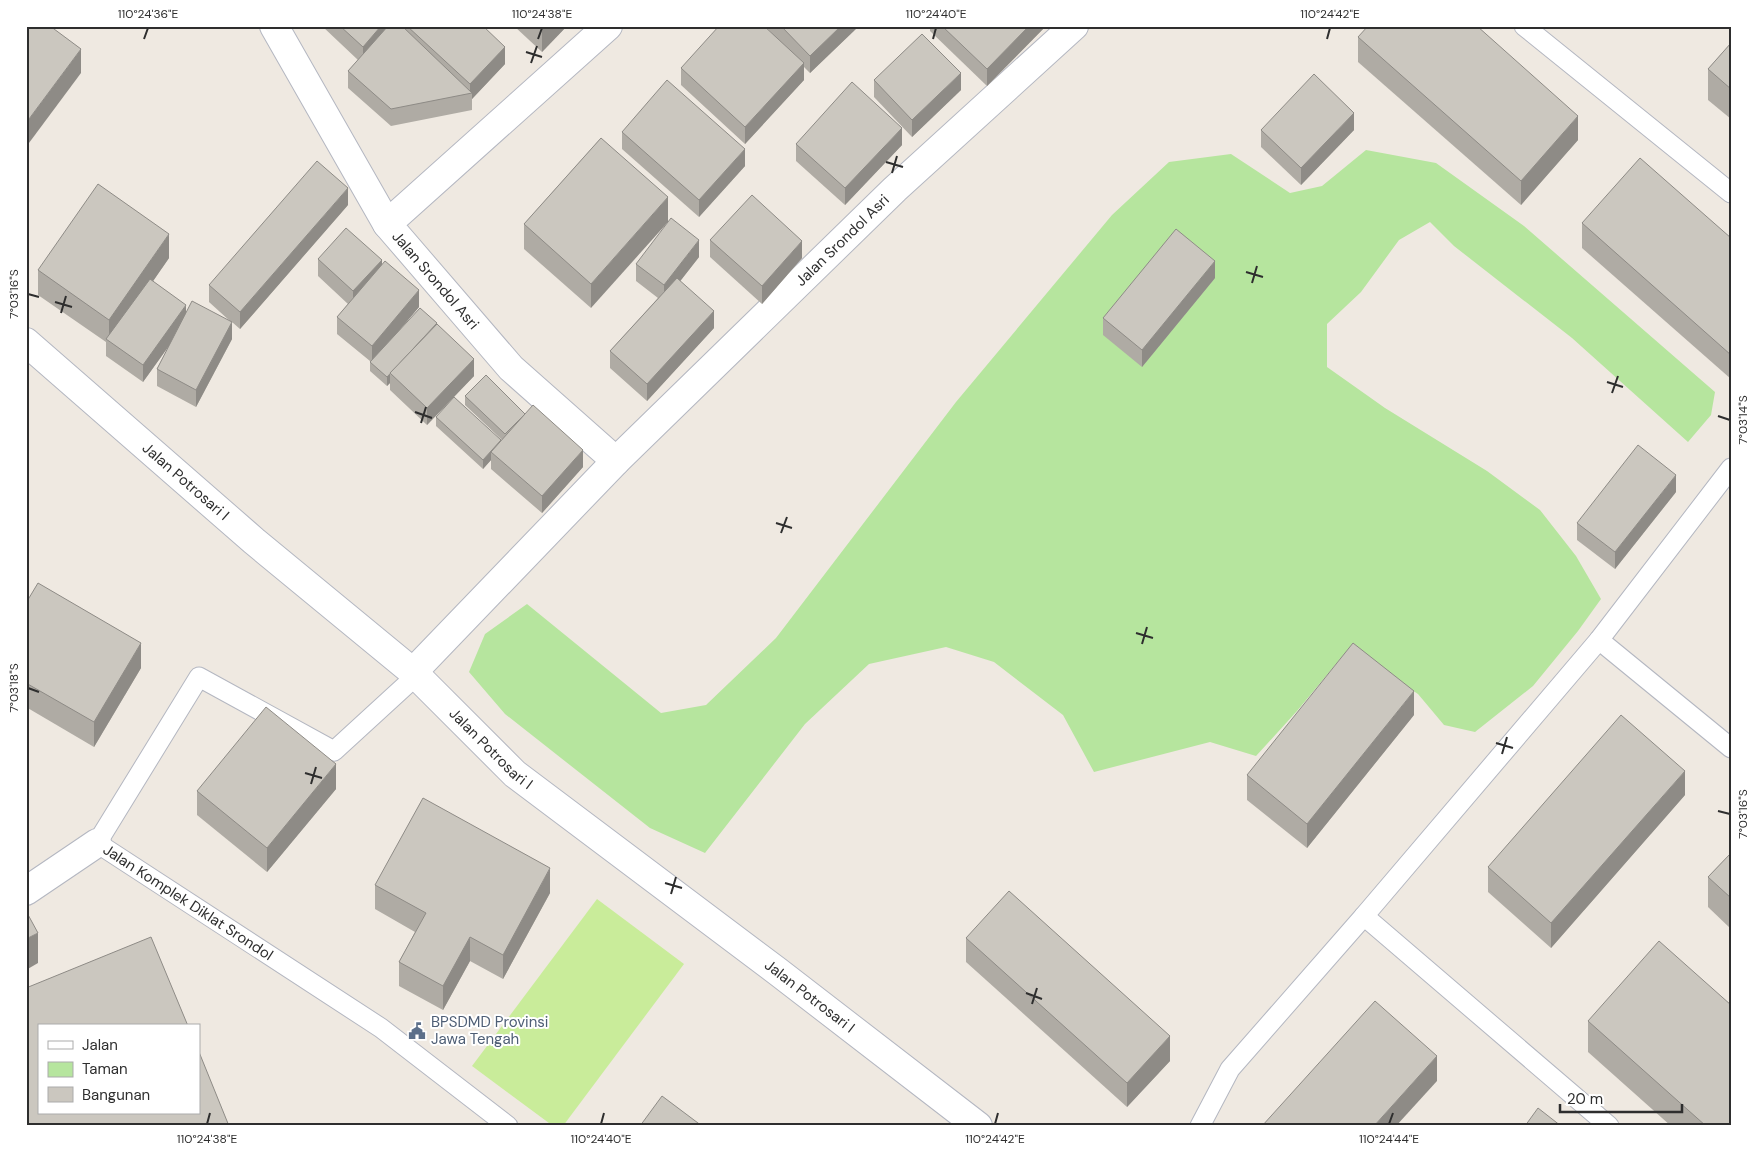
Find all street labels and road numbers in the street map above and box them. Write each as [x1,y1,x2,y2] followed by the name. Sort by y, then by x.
[791,190,894,291] street label: Jalan Srondol Asri
[388,227,483,334] street label: Jalan Srondol Asri
[138,438,233,525] street label: Jalan Potrosari I
[445,704,537,794] street label: Jalan Potrosari I
[99,840,277,965] street label: Jalan Komplek Diklat Srondol
[760,955,859,1037] street label: Jalan Potrosari I

